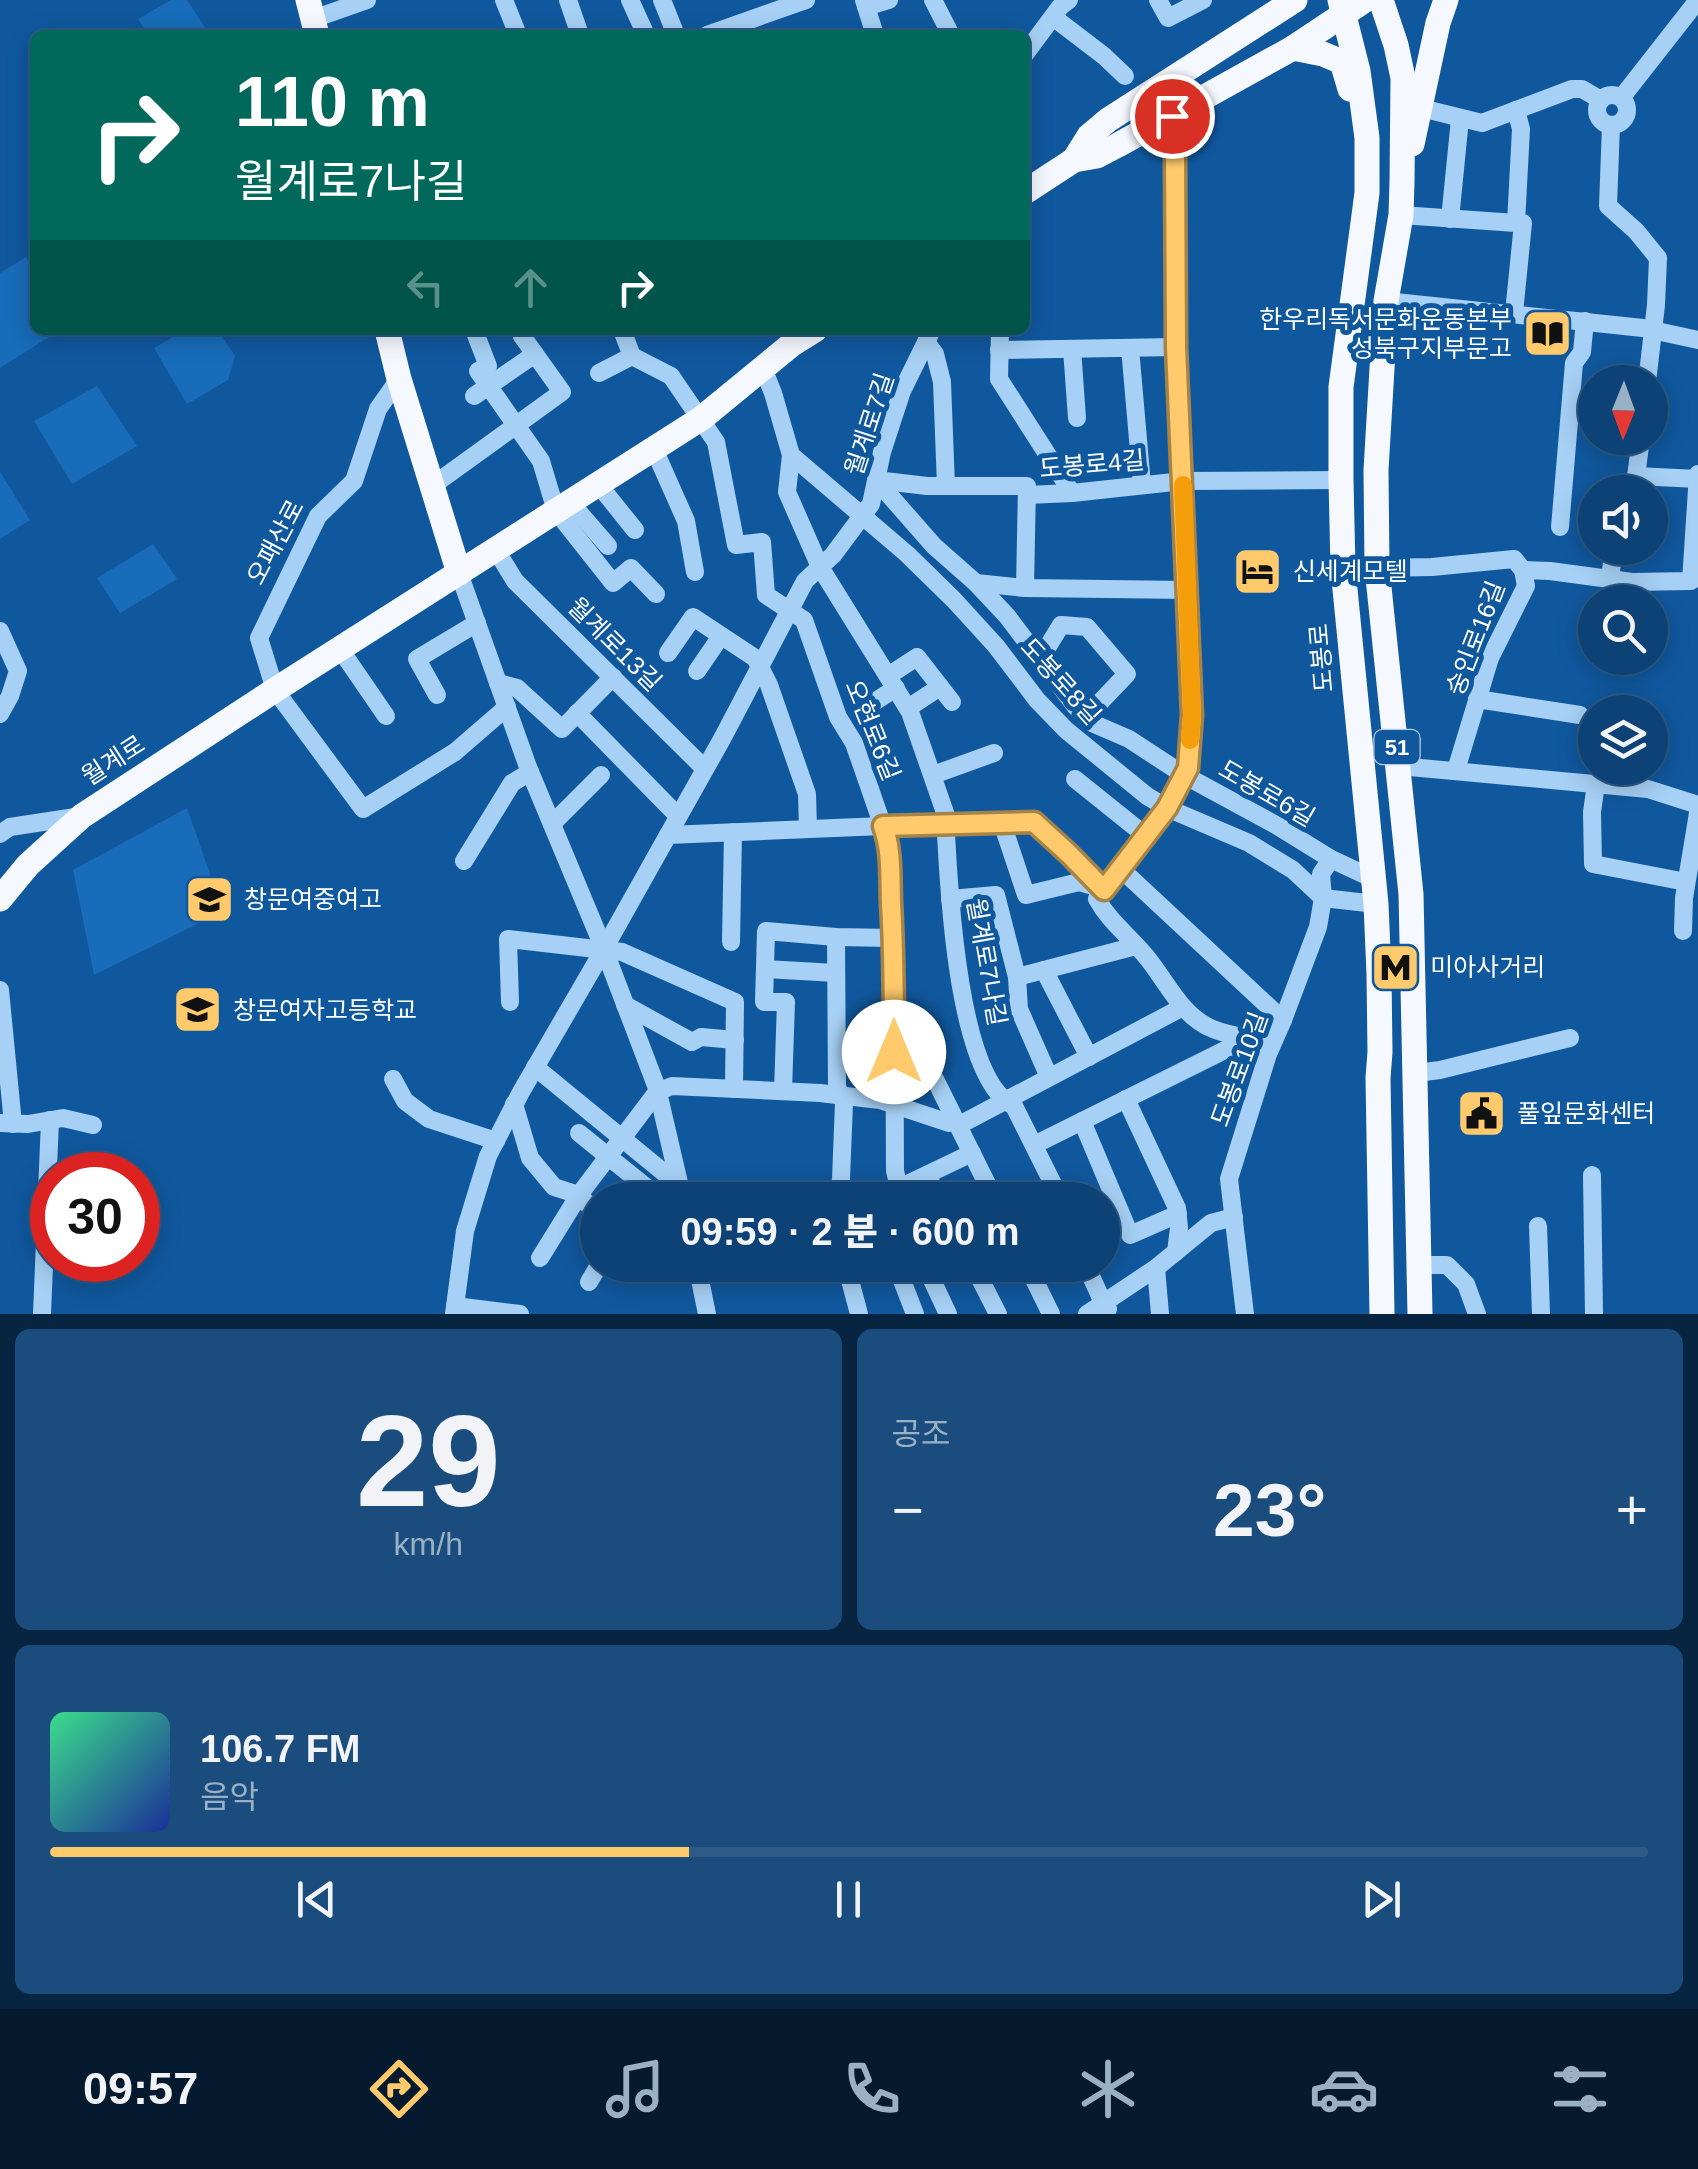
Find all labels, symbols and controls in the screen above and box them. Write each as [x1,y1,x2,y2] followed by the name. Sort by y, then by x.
[235,63,430,141] text: 110 m
[70,70,200,200] icon: right
[1130,74,1215,159] pin
[1145,89,1200,144] icon: arrive
[235,156,467,207] text: 월계로7나길
[398,260,453,315] icon: left
[503,260,558,315] icon: ahead
[608,260,663,315] icon: right
[1259,305,1512,362] place label: 한우리독서문화운동본부 성북구지부문고
[1521,307,1573,359] library icon: 한우리독서문화운동본부 성북구지부문고
[1578,365,1668,455] north arrow
[1578,365,1668,785] map controls
[839,369,899,479] street label: 월계로7길
[1038,445,1146,483] street label: 도봉로4길
[1578,475,1668,565] button: sound
[241,495,309,589] street label: 오패산로
[1232,545,1284,597] hotel icon: 신세계모텔
[1293,557,1408,585] place label: 신세계모텔
[1440,577,1510,699] street label: 숭인로16길
[1578,585,1668,675] button: search
[563,592,667,696] street label: 월계로13길
[1304,622,1338,694] street label: 도봉로
[1015,632,1107,730] street label: 도봉로8길
[840,676,906,784] street label: 오현로6길
[1578,695,1668,785] button: layers
[76,729,150,791] street label: 월계로
[1374,730,1420,764] road number: 51
[1214,754,1320,832] street label: 도봉로6길
[183,873,235,925] school or university icon: 창문여중여고
[244,885,382,913] place label: 창문여중여고
[962,896,1012,1028] street label: 월계로7나길
[1369,941,1421,993] metro station icon: 미아사거리
[1430,953,1545,981] place label: 미아사거리
[172,984,224,1036] school or university icon: 창문여자고등학교
[233,996,417,1024] place label: 창문여자고등학교
[842,1000,946,1104] position arrow
[1205,1008,1273,1130] street label: 도봉로10길
[1456,1087,1508,1139] public building icon: 풀잎문화센터
[1517,1099,1655,1127] place label: 풀잎문화센터
[30,1152,160,1282] speed limit sign: 30
[680,1211,1020,1253] text: 09:59 · 2 분 · 600 m
[356,1388,501,1534] text: 29
[892,1416,950,1452] text: 공조
[1213,1468,1326,1552] text: 23°
[892,1479,924,1541] text: −
[1616,1479,1648,1541] text: +
[394,1526,463,1562] text: km/h
[200,1728,361,1770] text: 106.7 FM
[200,1779,259,1815] text: 음악
[289,1872,344,1927] icon: previous
[821,1872,876,1927] icon: pause
[1354,1872,1409,1927] icon: next
[364,2054,434,2124] icon: directions
[600,2054,670,2124] icon: music
[837,2054,907,2124] icon: phone
[1073,2054,1143,2124] icon: climate
[1309,2054,1379,2124] icon: car
[1545,2054,1615,2124] icon: filters
[83,2063,198,2114] text: 09:57

